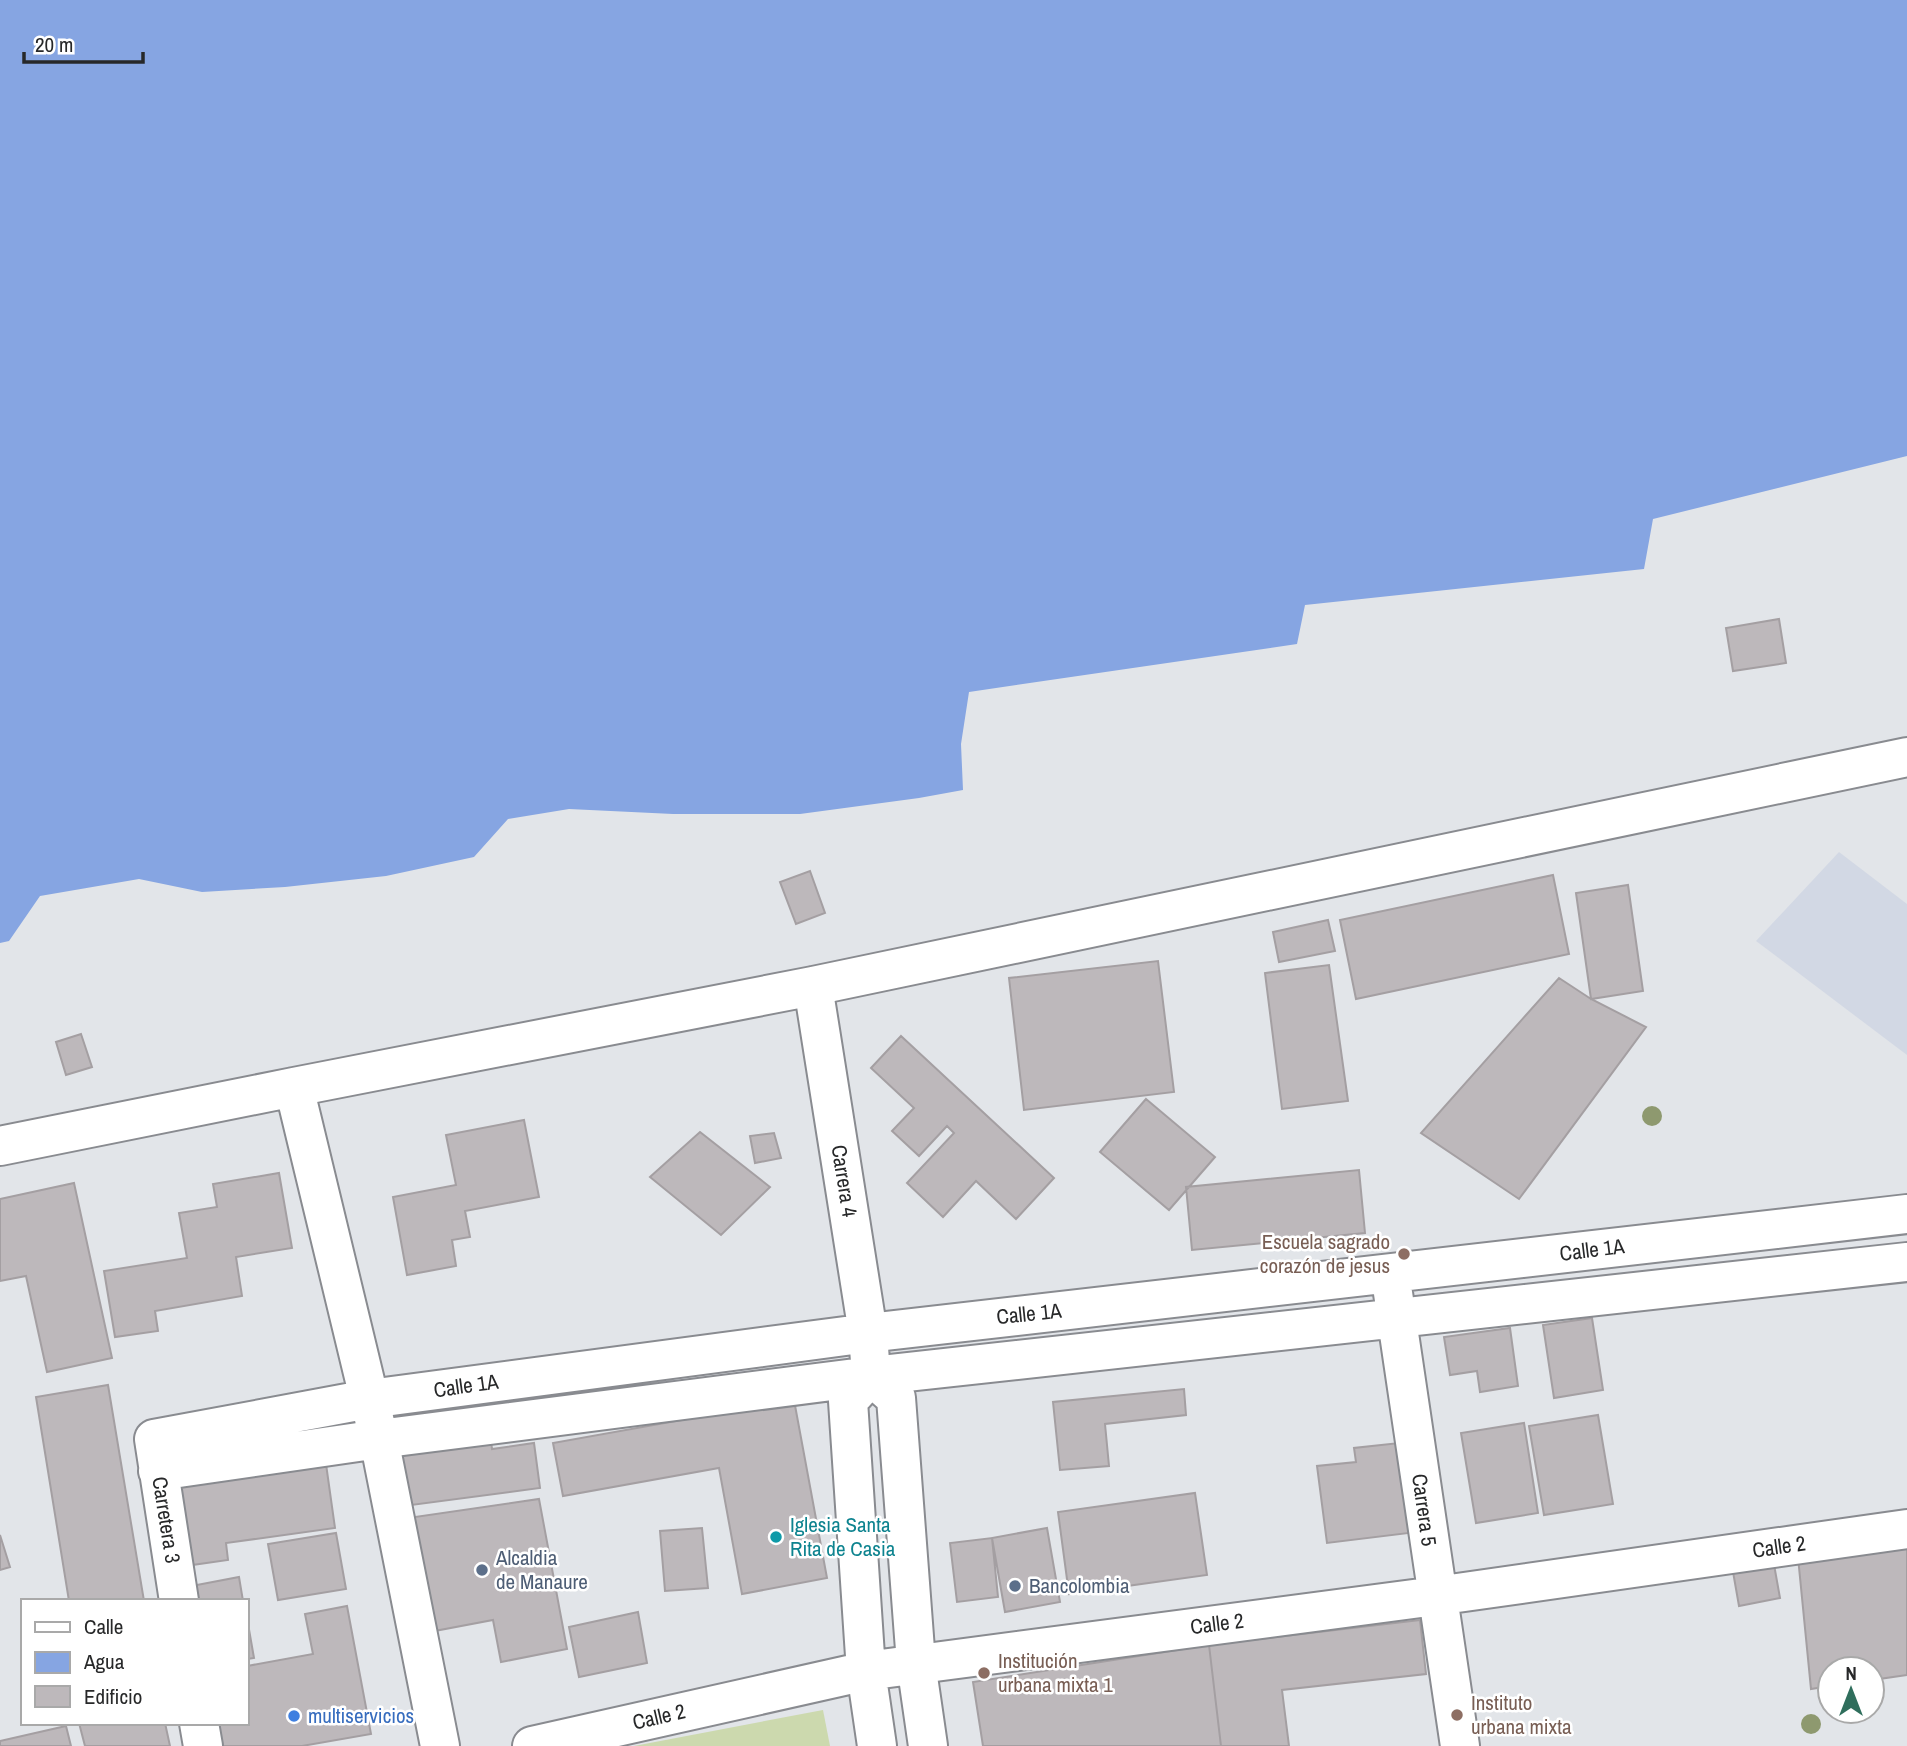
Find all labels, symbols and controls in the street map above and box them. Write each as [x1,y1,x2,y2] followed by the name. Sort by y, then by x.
[24,21,144,65] scale bar
[35,30,73,59] text: 20 m
[824,1143,865,1220] street label: Carrera 4
[1260,1227,1390,1280] place label: Escuela sagrado corazón de jesus
[1558,1231,1627,1268] street label: Calle 1A
[1396,1246,1412,1262] marker: Escuela sagrado corazón de jesus
[995,1296,1063,1331] street label: Calle 1A
[432,1367,501,1404] street label: Calle 1A
[1405,1472,1444,1548] street label: Carrera 5
[145,1475,188,1565] street label: Carretera 3
[790,1510,896,1563] place label: Iglesia Santa Rita de Casia
[1750,1528,1807,1565] street label: Calle 2
[768,1529,784,1545] marker: Iglesia Santa Rita de Casia
[495,1543,588,1596] place label: Alcaldia de Manaure
[474,1562,490,1578] marker: Alcaldia de Manaure
[1029,1571,1130,1600] place label: Bancolombia
[1007,1578,1023,1594] marker: Bancolombia
[21,1599,248,1725] legend
[1189,1606,1245,1641] street label: Calle 2
[84,1612,123,1641] text: Calle
[998,1646,1113,1699] place label: Institución urbana mixta 1
[83,1647,125,1676] text: Agua
[1816,1655,1886,1725] north arrow
[1845,1660,1857,1686] text: N
[976,1665,992,1681] marker: Institución urbana mixta 1
[84,1682,142,1711] text: Edificio
[1471,1688,1572,1741] place label: Instituto urbana mixta
[630,1696,688,1737] street label: Calle 2
[308,1701,414,1730] place label: multiservicios
[1449,1707,1465,1723] marker: Instituto urbana mixta
[286,1708,302,1724] marker: multiservicios

